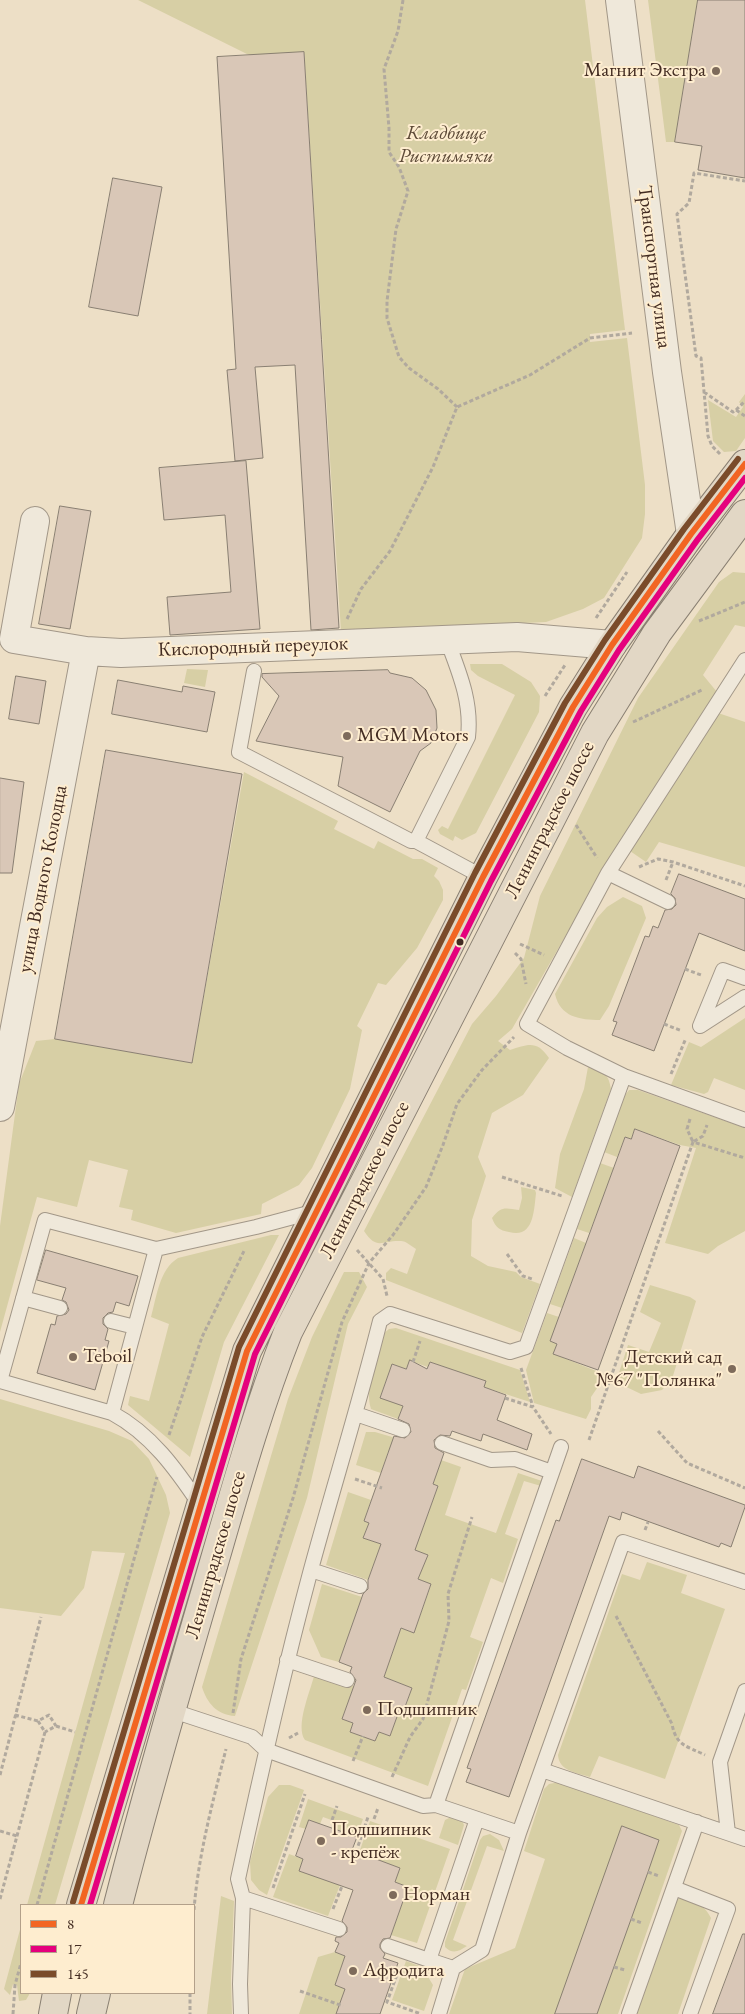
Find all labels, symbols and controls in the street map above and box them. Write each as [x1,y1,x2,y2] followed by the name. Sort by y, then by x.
[584,59,706,83] place label: Магнит Экстра
[710,65,722,77] marker: Магнит Экстра
[398,122,494,169] park label: Кладбище Ристимяки
[632,184,676,350] street label: Транспортная улица
[157,632,349,662] street label: Кислородный переулок
[357,724,468,748] place label: MGM Motors
[341,730,353,742] marker: MGM Motors
[500,737,600,903] street label: Ленинградское шоссе
[13,783,73,975] street label: улица Водного Колодца
[455,937,465,947] unlabelled marker
[315,1097,415,1263] street label: Ленинградское шоссе
[83,1345,132,1369] place label: Teboil
[596,1346,722,1393] place label: Детский сад №67 "Полянка"
[67,1351,79,1363] marker: Teboil
[726,1363,738,1375] marker: Детский сад №67 "Полянка"
[181,1468,251,1642] street label: Ленинградское шоссе
[377,1698,477,1722] place label: Подшипник
[361,1704,373,1716] marker: Подшипник
[331,1818,431,1865] place label: Подшипник - крепёж
[315,1835,327,1847] marker: Подшипник - крепёж
[403,1883,470,1907] place label: Норман
[387,1889,399,1901] marker: Норман
[20,1904,195,1994] legend
[67,1914,74,1933] text: 8
[67,1939,81,1958] text: 17
[363,1959,444,1983] place label: Афродита
[67,1964,89,1983] text: 145
[347,1965,359,1977] marker: Афродита

